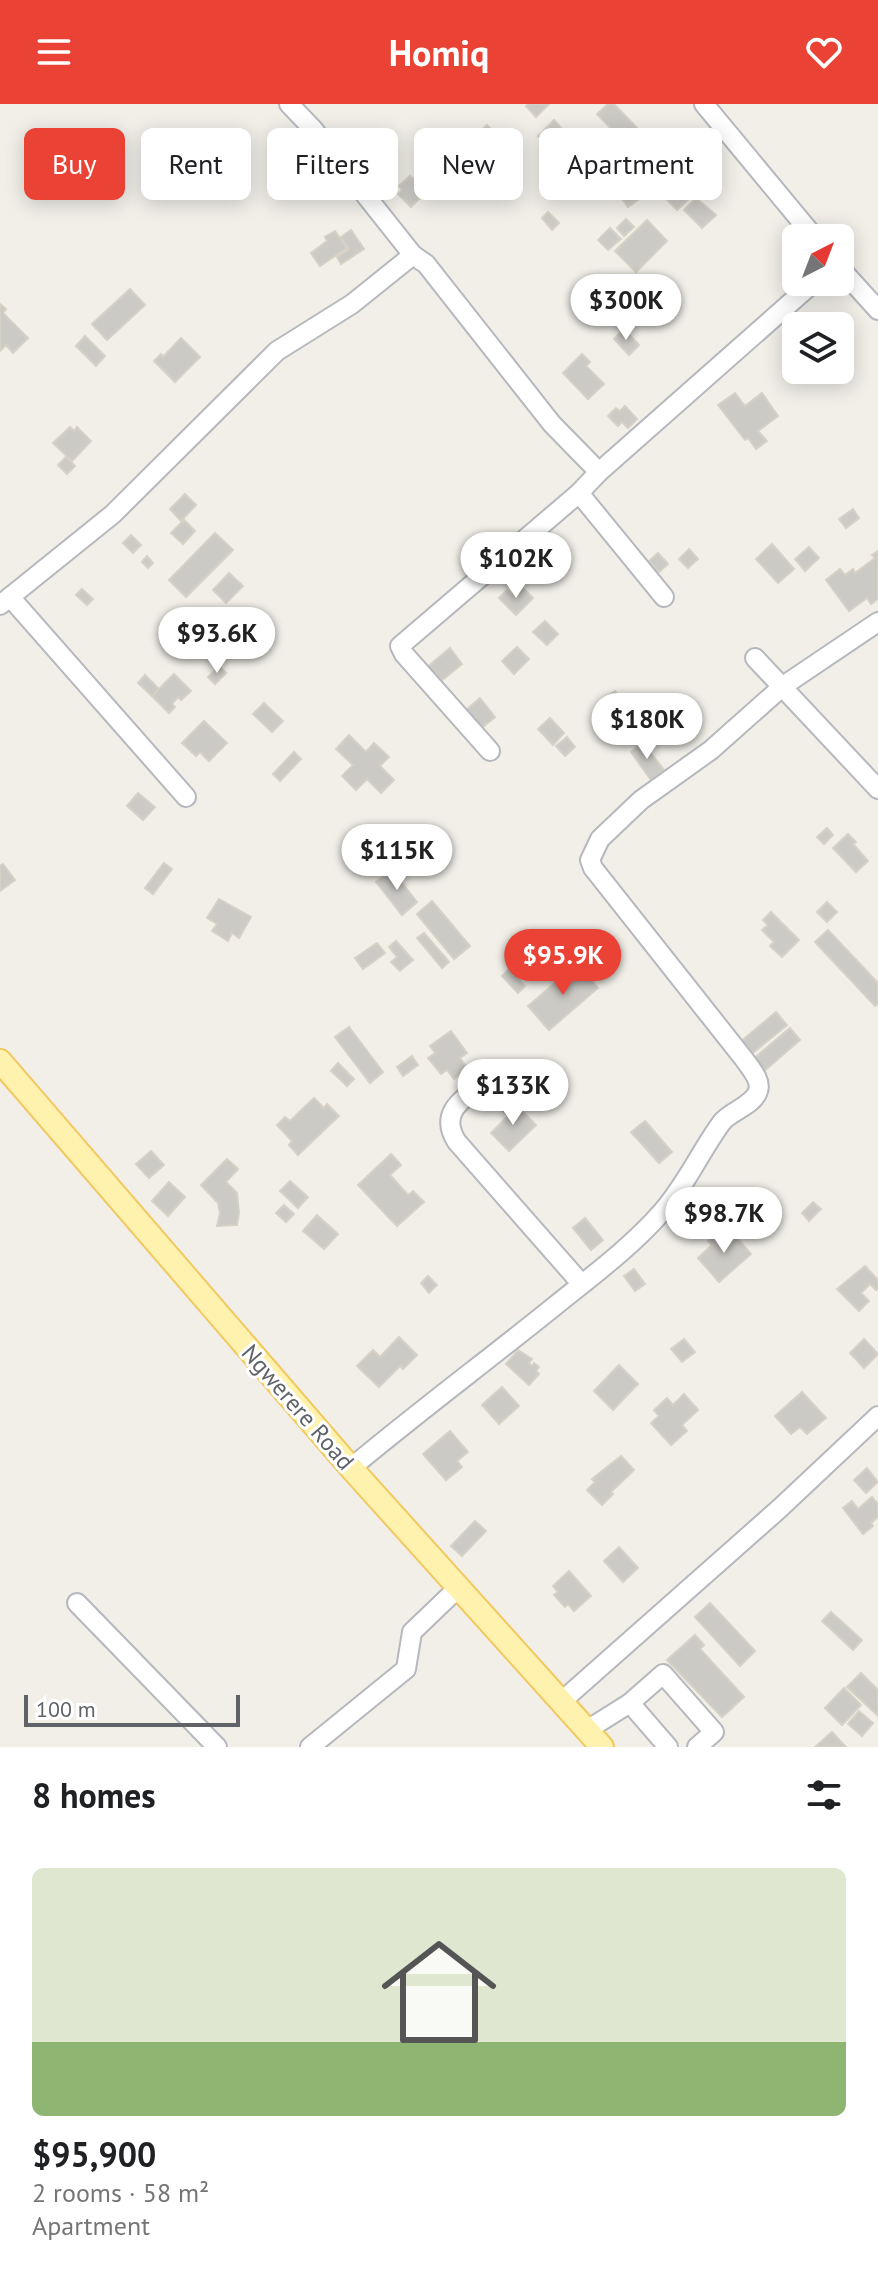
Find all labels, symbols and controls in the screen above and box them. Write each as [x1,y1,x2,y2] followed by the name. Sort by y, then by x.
[389,29,489,76] text: Homiq
[32,30,76,74] icon: menu
[802,30,846,74] icon: heart
[24,128,125,200] chip: Buy
[141,128,251,200] chip: Rent
[267,128,398,200] chip: Filters
[414,128,523,200] chip: New
[539,128,722,200] chip: Apartment
[782,224,854,296] north arrow
[782,224,854,384] map controls
[570,274,682,342] pin: $300K
[588,283,664,316] text: $300K
[782,312,854,384] button: layers
[460,532,572,600] pin: $102K
[478,541,554,574] text: $102K
[152,607,282,675] pin: $93.6K
[176,616,258,649] text: $93.6K
[591,693,703,761] pin: $180K
[609,702,685,735] text: $180K
[341,824,453,892] pin: $115K
[359,833,435,866] text: $115K
[498,929,628,997] pin: $95.9K
[522,938,604,971] text: $95.9K
[457,1059,569,1127] pin: $133K
[475,1068,551,1101] text: $133K
[659,1187,789,1255] pin: $98.7K
[683,1196,765,1229] text: $98.7K
[235,1338,361,1476] street label: Ngwerere Road
[24,1691,240,1727] scale bar
[36,1695,96,1723] text: 100 m
[32,1773,156,1817] text: 8 homes
[802,1773,846,1817] icon: filters
[367,1920,511,2064] icon: home
[32,2132,156,2176] text: $95,900
[32,2176,209,2209] text: 2 rooms · 58 m²
[32,2209,150,2242] text: Apartment

